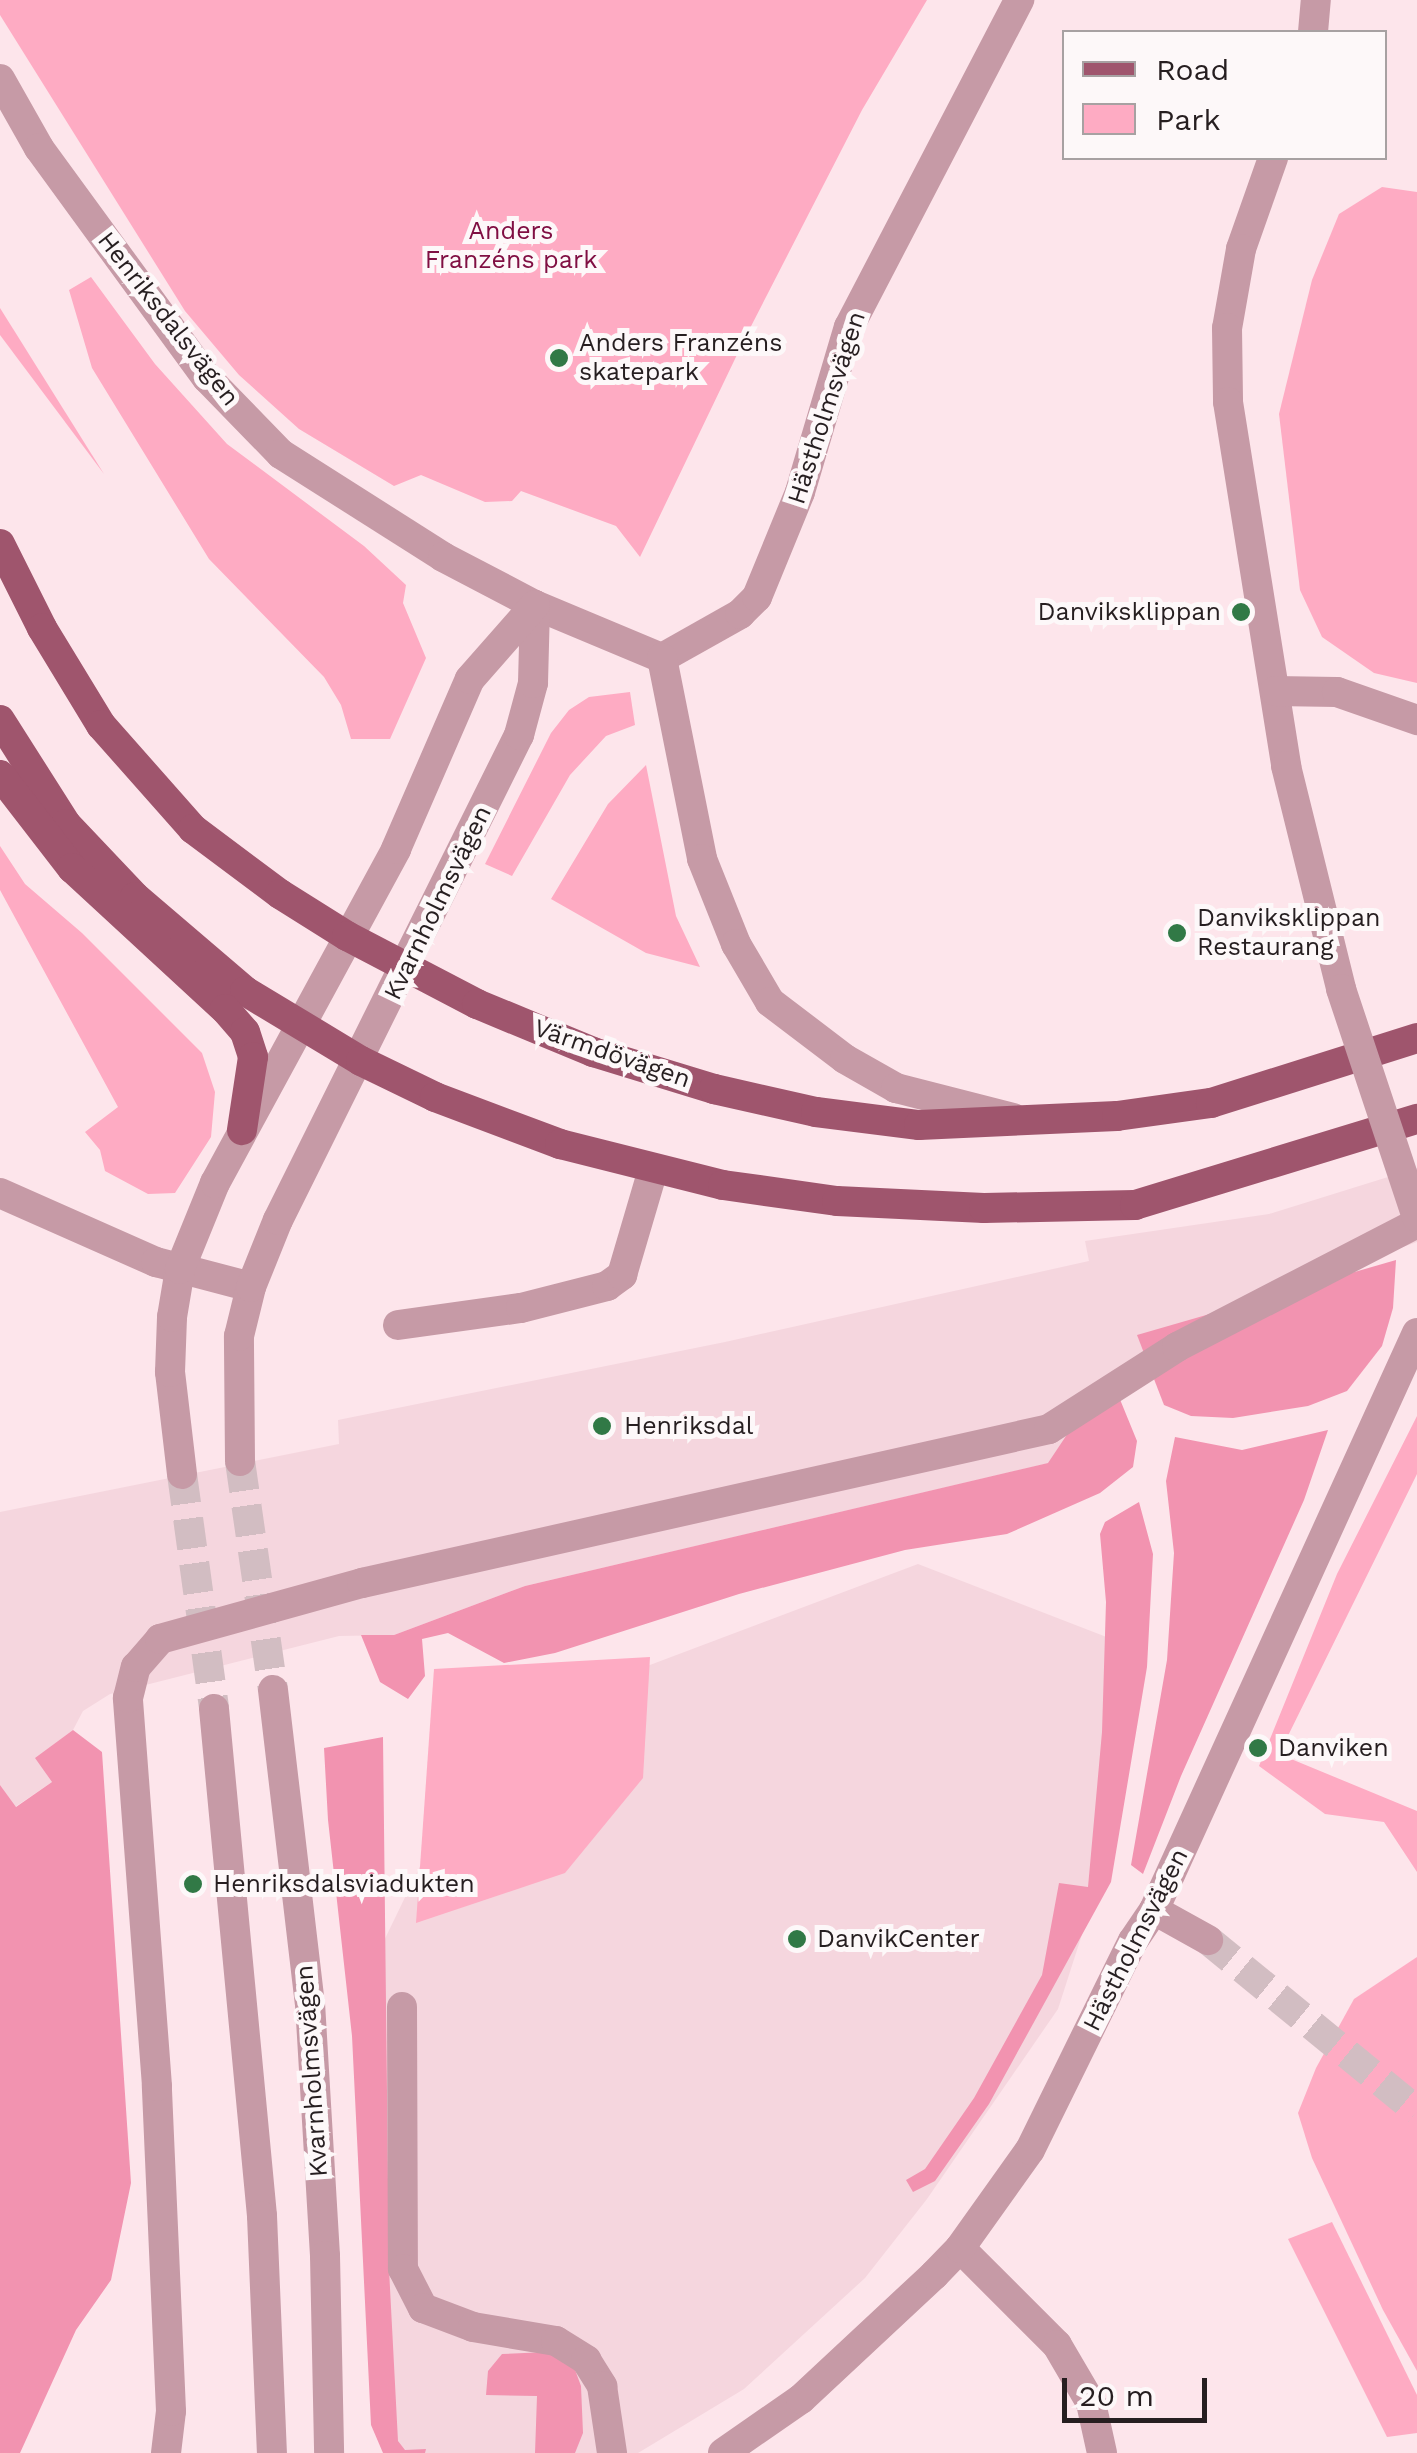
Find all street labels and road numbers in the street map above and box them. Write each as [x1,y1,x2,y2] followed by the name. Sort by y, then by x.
[91,226,245,412] street label: Henriksdalsvägen
[782,308,872,508] street label: Hästholmsvägen
[378,801,498,1005] street label: Kvarnholmsvägen
[530,1013,694,1095] street label: Värmdövägen
[1077,1844,1195,2036] street label: Hästholmsvägen
[290,1964,334,2178] street label: Kvarnholmsvägen

